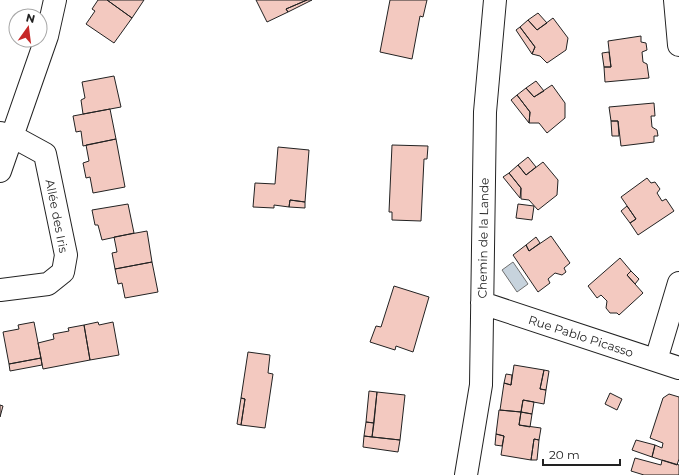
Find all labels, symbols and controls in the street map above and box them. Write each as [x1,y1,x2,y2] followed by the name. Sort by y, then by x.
[8,8,48,48] north arrow
[24,10,36,26] text: N
[43,178,71,254] street label: Allée des Iris
[474,178,492,298] street label: Chemin de la Lande
[527,312,635,360] street label: Rue Pablo Picasso
[543,441,620,467] scale bar
[549,447,580,462] text: 20 m

